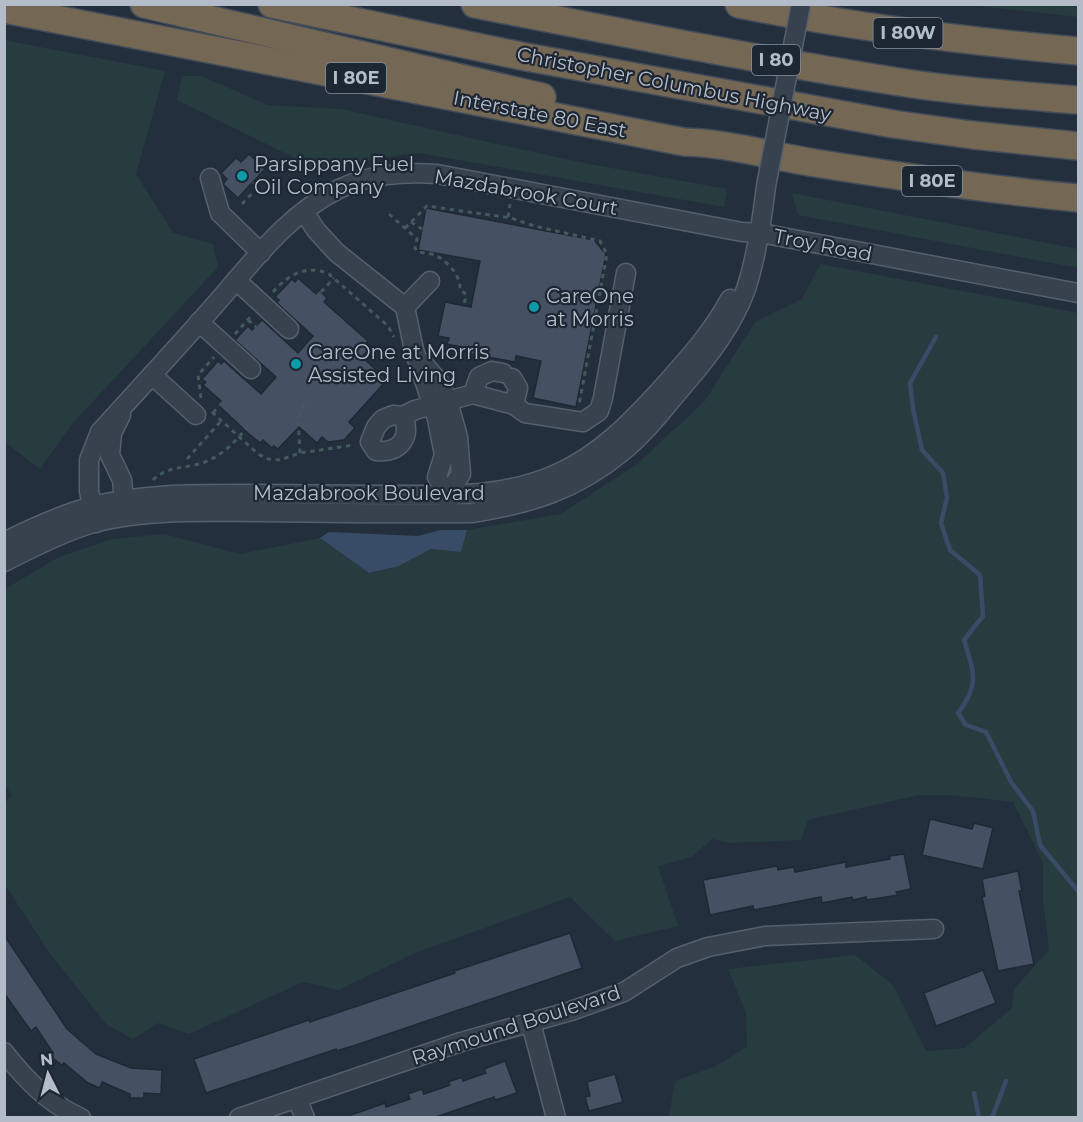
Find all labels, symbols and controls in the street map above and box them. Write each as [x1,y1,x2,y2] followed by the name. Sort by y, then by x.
[874,18,942,48] road number: I 80W
[515,42,833,126] street label: Christopher Columbus Highway
[752,45,800,75] road number: I 80
[326,63,386,93] road number: I 80E
[451,85,629,143] street label: Interstate 80 East
[254,152,414,199] place label: Parsippany Fuel Oil Company
[432,164,620,220] street label: Mazdabrook Court
[902,166,962,196] road number: I 80E
[235,169,249,183] marker: Parsippany Fuel Oil Company
[772,224,874,266] street label: Troy Road
[546,284,634,331] place label: CareOne at Morris
[527,300,541,314] marker: CareOne at Morris
[308,340,489,387] place label: CareOne at Morris Assisted Living
[289,357,303,371] marker: CareOne at Morris Assisted Living
[253,481,485,505] street label: Mazdabrook Boulevard
[409,980,623,1070] street label: Raymound Boulevard
[18,1044,78,1104] north arrow
[39,1049,54,1070] text: N

